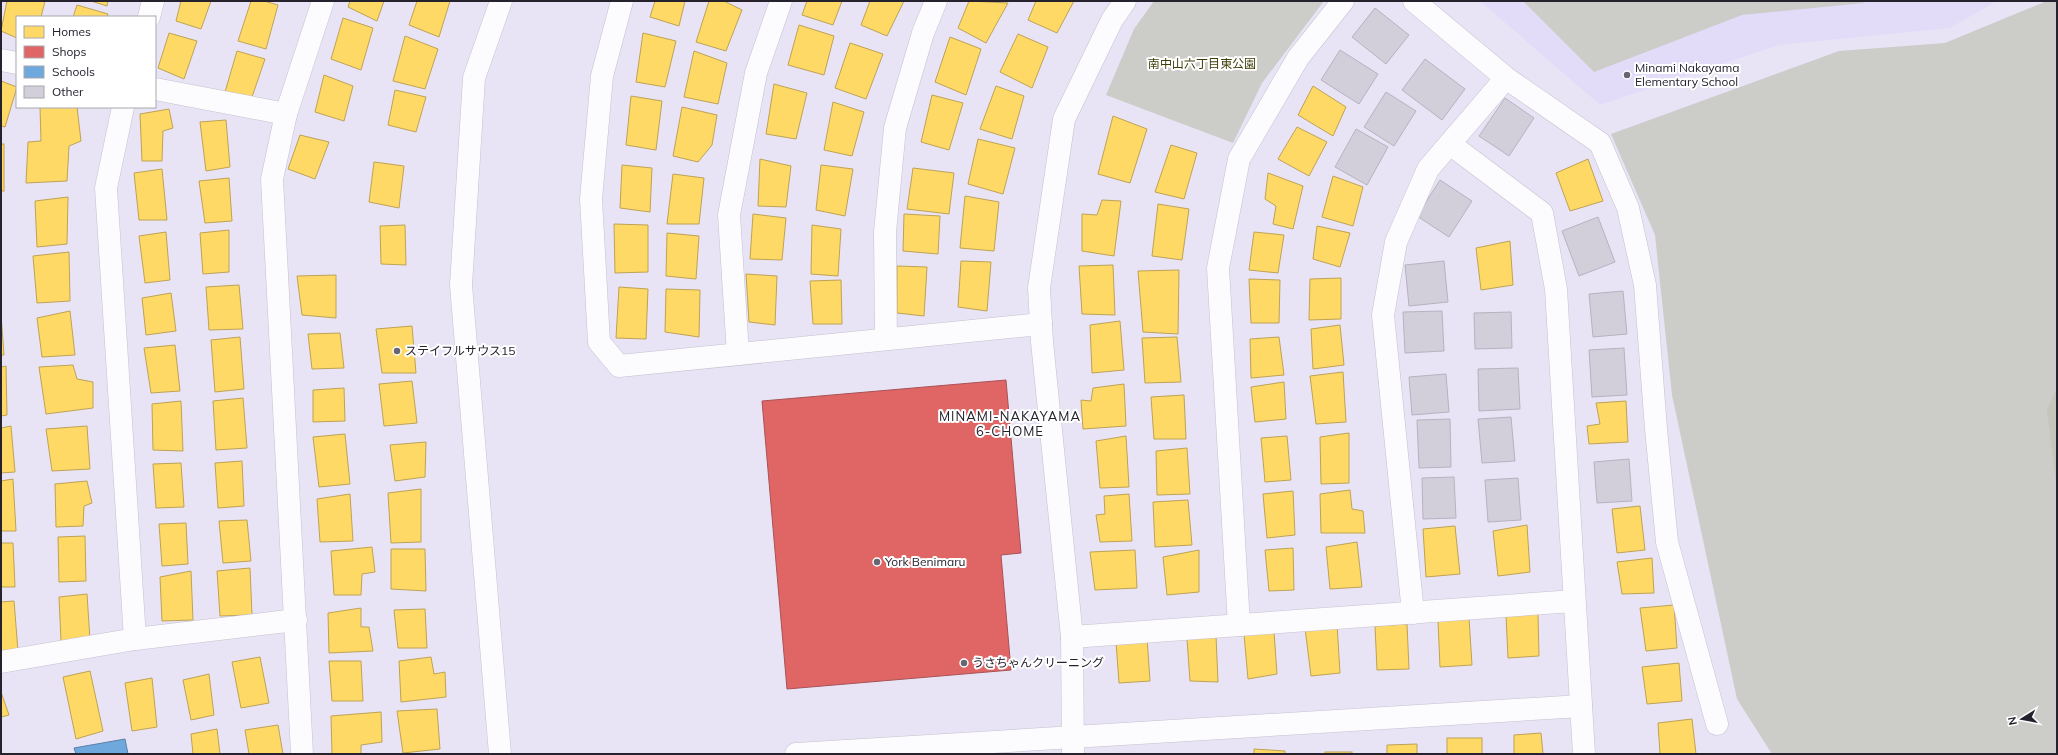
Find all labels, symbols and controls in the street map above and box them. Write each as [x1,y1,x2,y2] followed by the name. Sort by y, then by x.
[16,16,156,108] legend
[52,24,91,39] text: Homes
[52,44,87,59] text: Shops
[1148,56,1256,71] park label: 南中山六丁目東公園
[1635,60,1740,89] place label: Minami Nakayama Elementary School
[52,64,95,79] text: Schools
[1622,70,1632,80] marker: Minami Nakayama Elementary School
[52,84,84,99] text: Other
[405,343,515,358] place label: ステイフルサウス15
[392,346,402,356] marker: ステイフルサウス15
[939,408,1081,439] district label: MINAMI-NAKAYAMA 6-CHOME
[884,554,965,569] place label: York Benimaru
[872,557,882,567] marker: York Benimaru
[972,655,1104,670] place label: うさちゃんクリーニング
[959,658,969,668] marker: うさちゃんクリーニング
[2002,699,2042,739] north arrow
[2005,715,2020,726] text: N

